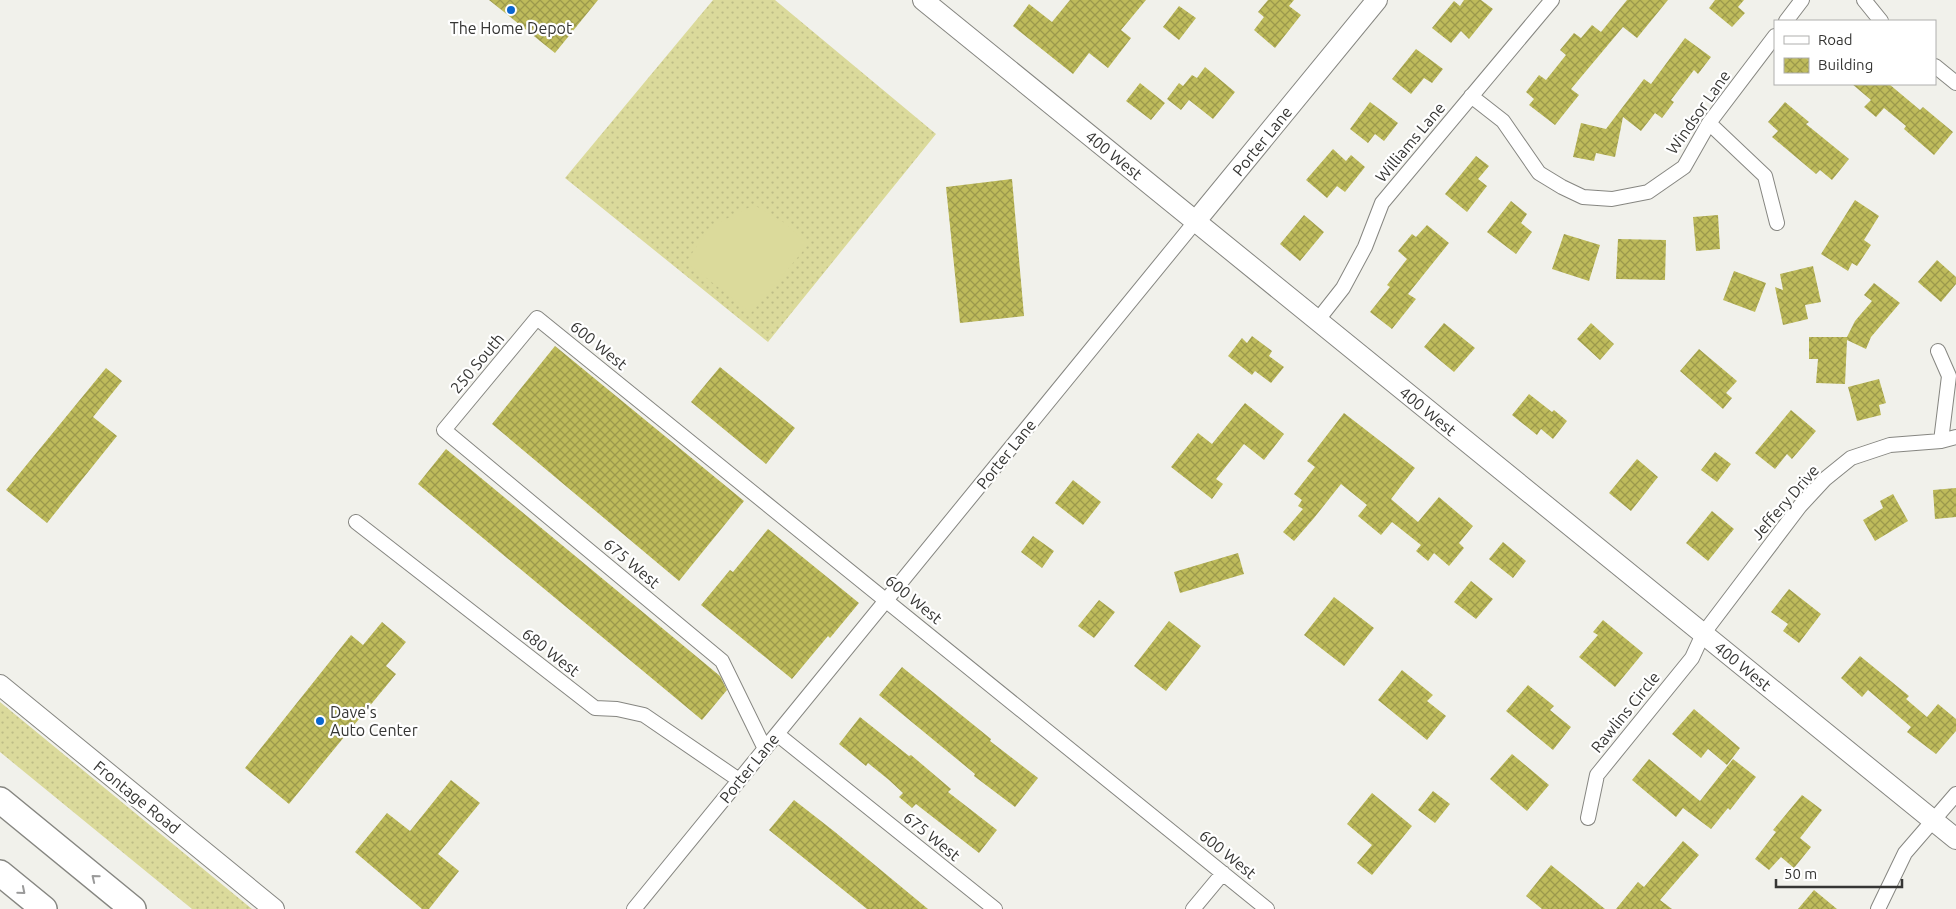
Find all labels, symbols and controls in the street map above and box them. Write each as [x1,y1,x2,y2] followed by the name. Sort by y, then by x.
[505,4,517,16] marker: The Home Depot
[450,19,573,37] place label: The Home Depot
[1774,20,1936,85] legend
[1818,31,1853,48] text: Road
[1818,56,1873,73] text: Building
[1663,67,1733,157] street label: Windsor Lane
[1372,99,1448,185] street label: Williams Lane
[1229,103,1295,179] street label: Porter Lane
[1082,127,1146,184] street label: 400 West
[567,317,631,374] street label: 600 West
[447,329,507,397] street label: 250 South
[1396,383,1460,440] street label: 400 West
[973,416,1039,492] street label: Porter Lane
[1748,461,1822,543] street label: Jeffery Drive
[600,534,664,592] street label: 675 West
[882,571,946,628] street label: 600 West
[519,624,584,680] street label: 680 West
[1711,638,1775,695] street label: 400 West
[1587,668,1663,756] street label: Rawlins Circle
[330,703,418,739] place label: Dave's Auto Center
[314,715,326,727] marker: Dave's Auto Center
[716,730,782,806] street label: Porter Lane
[90,757,184,837] street label: Frontage Road
[900,808,964,865] street label: 675 West
[1196,826,1260,883] street label: 600 West
[1776,856,1902,888] scale bar
[1784,865,1817,882] text: 50 m
[92,875,101,884] one-way arrow
[16,885,25,893] one-way arrow

